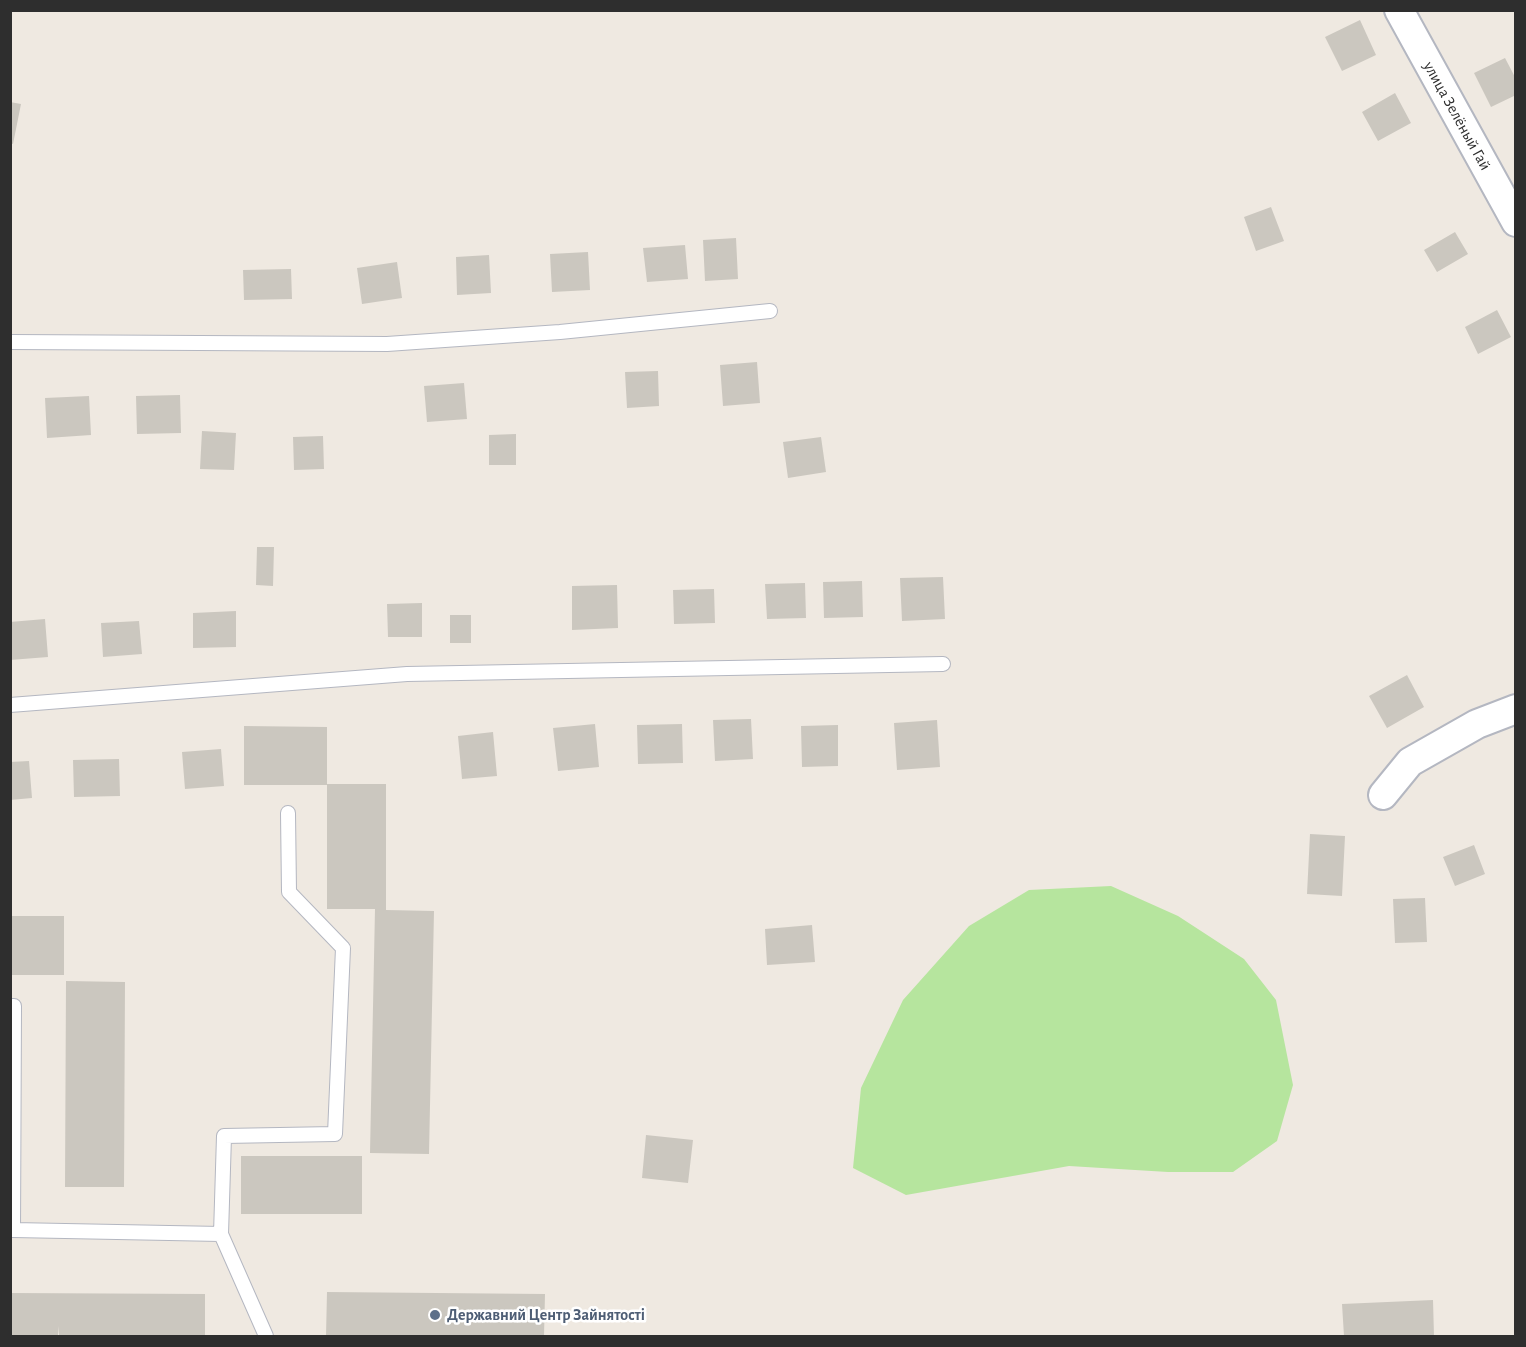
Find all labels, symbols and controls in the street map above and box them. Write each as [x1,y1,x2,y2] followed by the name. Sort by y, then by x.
[1419,58,1495,174] street label: улица Зелёный Гай
[447,1305,645,1325] place label: Державний Центр Зайнятості
[428,1308,442,1322] marker: Державний Центр Зайнятості

